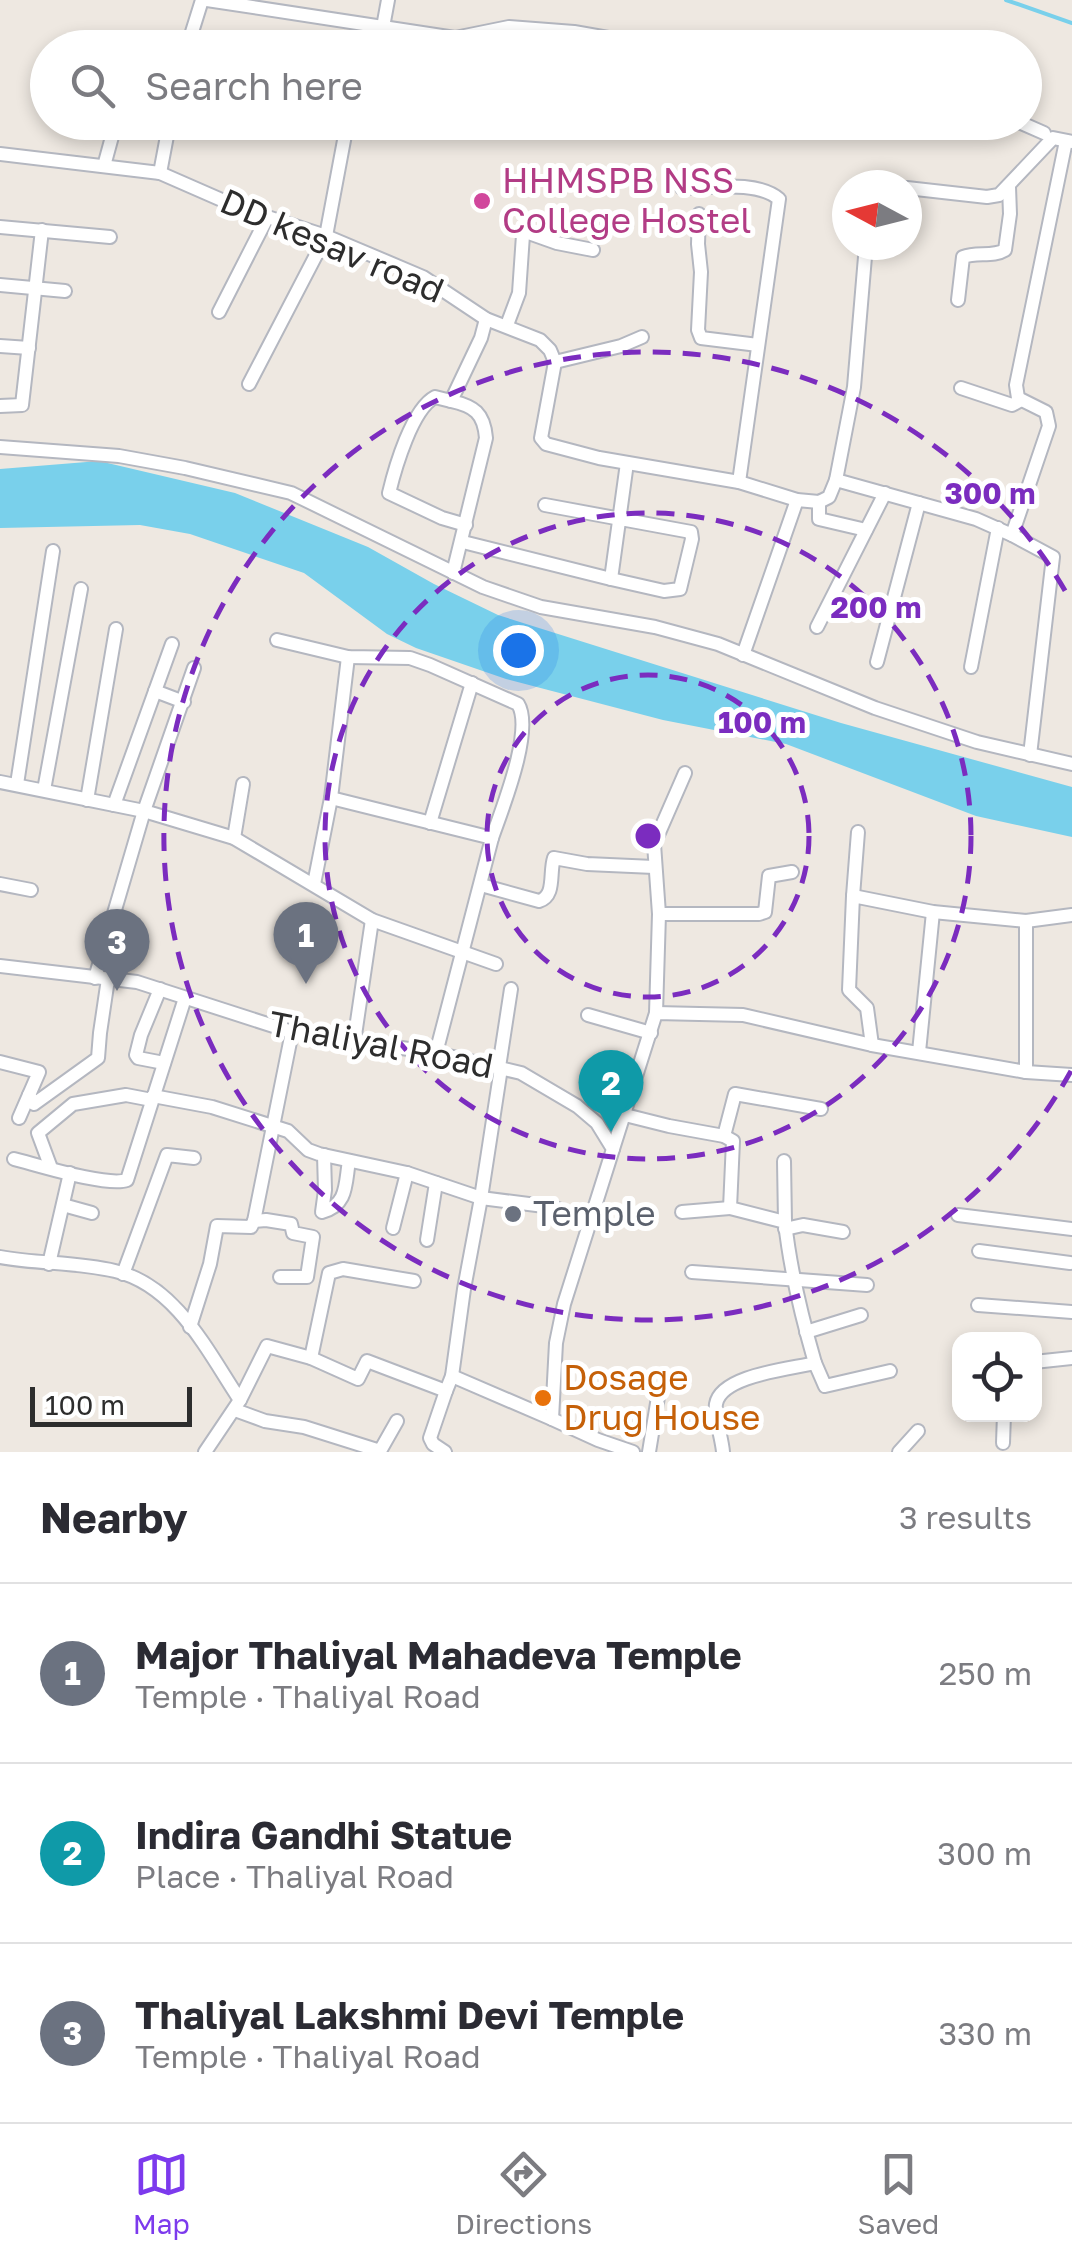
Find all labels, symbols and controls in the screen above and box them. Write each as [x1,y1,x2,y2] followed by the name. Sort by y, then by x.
[30,30,1042,140] search box
[65,58,120,113] icon: search
[145,63,363,108] text: Search here
[502,159,751,241] place label: HHMSPB NSS College Hostel
[832,170,922,260] north arrow
[214,179,450,311] street label: DD kesav road
[471,190,493,212] marker: HHMSPB NSS College Hostel
[944,475,1036,511] text: 300 m
[830,589,922,625] text: 200 m
[493,625,544,676] your location
[718,704,806,740] text: 100 m
[630,818,666,854] centre of rings
[274,902,338,984] pin: 1
[84,908,150,991] pin: 3
[265,1002,497,1086] street label: Thaliyal Road
[578,1050,644,1132] pin: 2
[533,1192,656,1234] place label: Temple
[502,1203,524,1225] marker: Temple
[952,1332,1042,1422] map controls
[952,1332,1042,1422] button: locate
[563,1356,760,1438] place label: Dosage Drug House
[30,1382,192,1426] scale bar
[532,1387,554,1409] marker: Dosage Drug House
[45,1388,125,1421] text: 100 m
[40,1492,188,1542] text: Nearby
[899,1498,1032,1536] text: 3 results
[135,1632,742,1677] text: Major Thaliyal Mahadeva Temple
[64,1654,81,1692] text: 1
[939,1654,1032,1692] text: 250 m
[135,1677,481,1715] text: Temple · Thaliyal Road
[135,1812,512,1857] text: Indira Gandhi Statue
[63,1834,82,1872] text: 2
[937,1834,1032,1872] text: 300 m
[135,1857,454,1895] text: Place · Thaliyal Road
[135,1992,684,2037] text: Thaliyal Lakshmi Devi Temple
[63,2014,82,2052] text: 3
[938,2014,1032,2052] text: 330 m
[135,2037,481,2075] text: Temple · Thaliyal Road
[133,2147,190,2240] tab: Map
[455,2147,592,2240] tab: Directions
[857,2147,939,2240] tab: Saved

